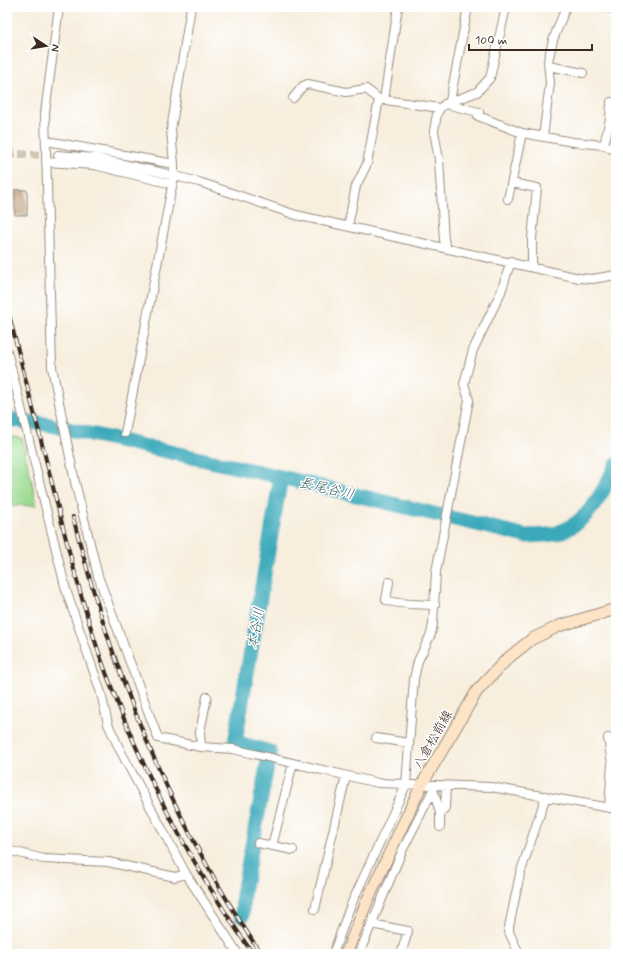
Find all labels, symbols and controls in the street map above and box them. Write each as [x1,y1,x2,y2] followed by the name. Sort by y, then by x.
[26,26,66,66] north arrow
[469,26,592,52] scale bar
[475,33,507,49] text: 100 m
[47,43,62,53] text: N
[297,474,356,504] water label: 長尾谷川
[243,606,268,650] water label: 本谷川
[410,706,457,772] street label: 八倉松前線

